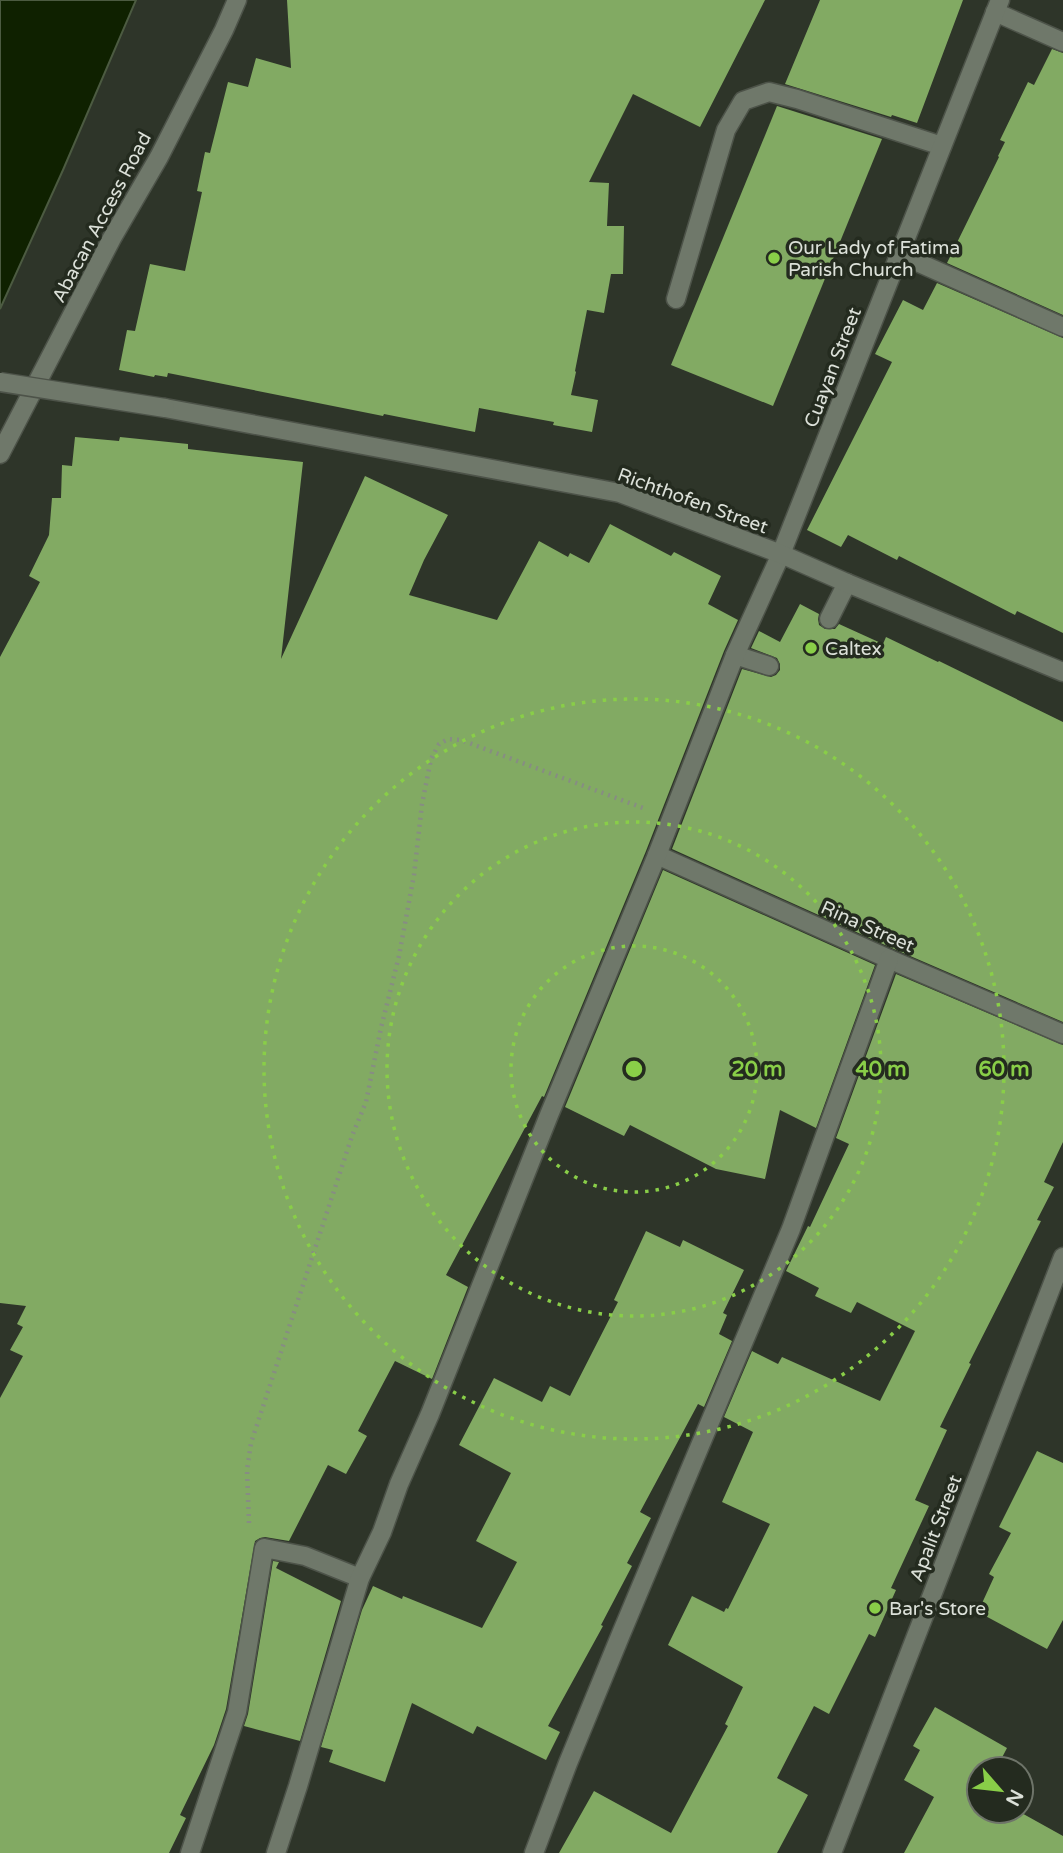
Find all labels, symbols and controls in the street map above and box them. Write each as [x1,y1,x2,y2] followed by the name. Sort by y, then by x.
[48,129,156,306] street label: Abacan Access Road
[788,237,960,281] place label: Our Lady of Fatima Parish Church
[766,250,782,266] marker: Our Lady of Fatima Parish Church
[800,304,866,430] street label: Cuayan Street
[615,464,771,538] street label: Richthofen Street
[825,638,882,660] place label: Caltex
[803,640,819,656] marker: Caltex
[818,897,918,957] street label: Rina Street
[622,1057,646,1081] centre of rings
[731,1057,783,1082] text: 20 m
[855,1057,907,1082] text: 40 m
[978,1057,1030,1082] text: 60 m
[905,1472,966,1585] street label: Apalit Street
[889,1598,986,1620] place label: Bar's Store
[867,1600,883,1616] marker: Bar's Store
[965,1755,1035,1825] north arrow
[1001,1786,1027,1809] text: N

